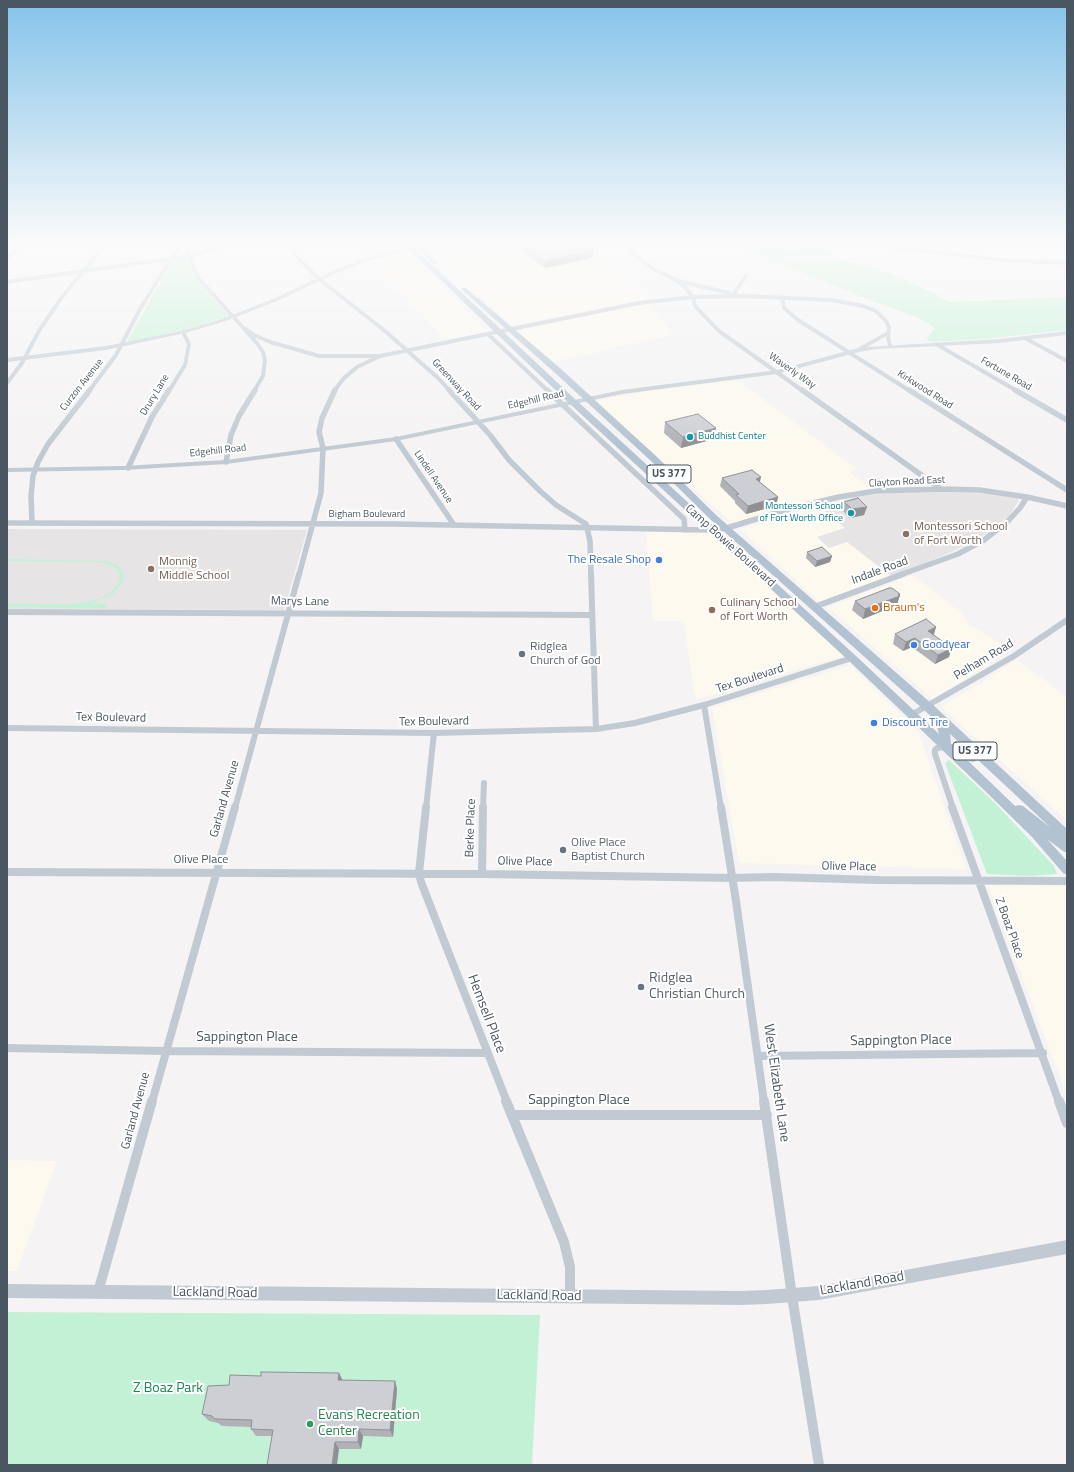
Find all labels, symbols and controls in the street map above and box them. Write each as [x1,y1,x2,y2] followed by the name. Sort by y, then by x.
[766,350,818,392] street label: Waverly Way
[978,355,1034,393] street label: Fortune Road
[58,357,106,413] street label: Curzon Avenue
[429,357,483,413] street label: Greenway Road
[895,368,955,412] street label: Kirkwood Road
[138,372,172,418] street label: Drury Lane
[507,388,565,412] street label: Edgehill Road
[698,431,766,443] place label: Buddhist Center
[685,432,695,442] marker: Buddhist Center
[189,442,247,460] street label: Edgehill Road
[411,448,455,506] street label: Lindell Avenue
[647,465,691,483] road number: US 377
[869,474,945,490] street label: Clayton Road East
[759,501,843,524] place label: Montessori School of Fort Worth Office
[682,502,778,590] street label: Camp Bowie Boulevard
[846,508,856,518] marker: Montessori School of Fort Worth Office
[329,509,405,521] street label: Bigham Boulevard
[914,520,1008,548] place label: Montessori School of Fort Worth
[901,529,911,539] marker: Montessori School of Fort Worth
[568,553,651,567] place label: The Resale Shop
[850,554,910,588] street label: Indale Road
[159,555,229,583] place label: Monnig Middle School
[654,555,664,565] marker: The Resale Shop
[146,564,156,574] marker: Monnig Middle School
[271,594,329,610] street label: Marys Lane
[720,596,797,624] place label: Culinary School of Fort Worth
[883,601,925,615] place label: Braum's
[870,603,880,613] marker: Braum's
[707,605,717,615] marker: Culinary School of Fort Worth
[952,637,1016,683] street label: Pelham Road
[922,638,970,652] place label: Goodyear
[530,640,601,668] place label: Ridglea Church of God
[909,640,919,650] marker: Goodyear
[517,649,527,659] marker: Ridglea Church of God
[714,661,786,697] street label: Tex Boulevard
[76,710,146,726] street label: Tex Boulevard
[399,714,469,730] street label: Tex Boulevard
[882,716,948,730] place label: Discount Tire
[869,718,879,728] marker: Discount Tire
[953,742,997,760] road number: US 377
[207,759,243,839] street label: Garland Avenue
[463,798,479,858] street label: Berke Place
[571,836,645,864] place label: Olive Place Baptist Church
[558,845,568,855] marker: Olive Place Baptist Church
[174,853,228,867] street label: Olive Place
[497,854,553,870] street label: Olive Place
[821,859,877,875] street label: Olive Place
[991,895,1027,961] street label: Z Boaz Place
[649,971,745,1004] place label: Ridglea Christian Church
[463,972,509,1056] street label: Hemsell Place
[636,982,646,992] marker: Ridglea Christian Church
[759,1023,793,1143] street label: West Elizabeth Lane
[196,1030,298,1046] street label: Sappington Place
[850,1032,952,1050] street label: Sappington Place
[119,1071,153,1151] street label: Garland Avenue
[528,1093,630,1109] street label: Sappington Place
[819,1268,905,1300] street label: Lackland Road
[172,1284,258,1302] street label: Lackland Road
[496,1287,582,1305] street label: Lackland Road
[133,1381,203,1397] park label: Z Boaz Park
[318,1408,420,1440] place label: Evans Recreation Center
[305,1419,315,1429] marker: Evans Recreation Center

